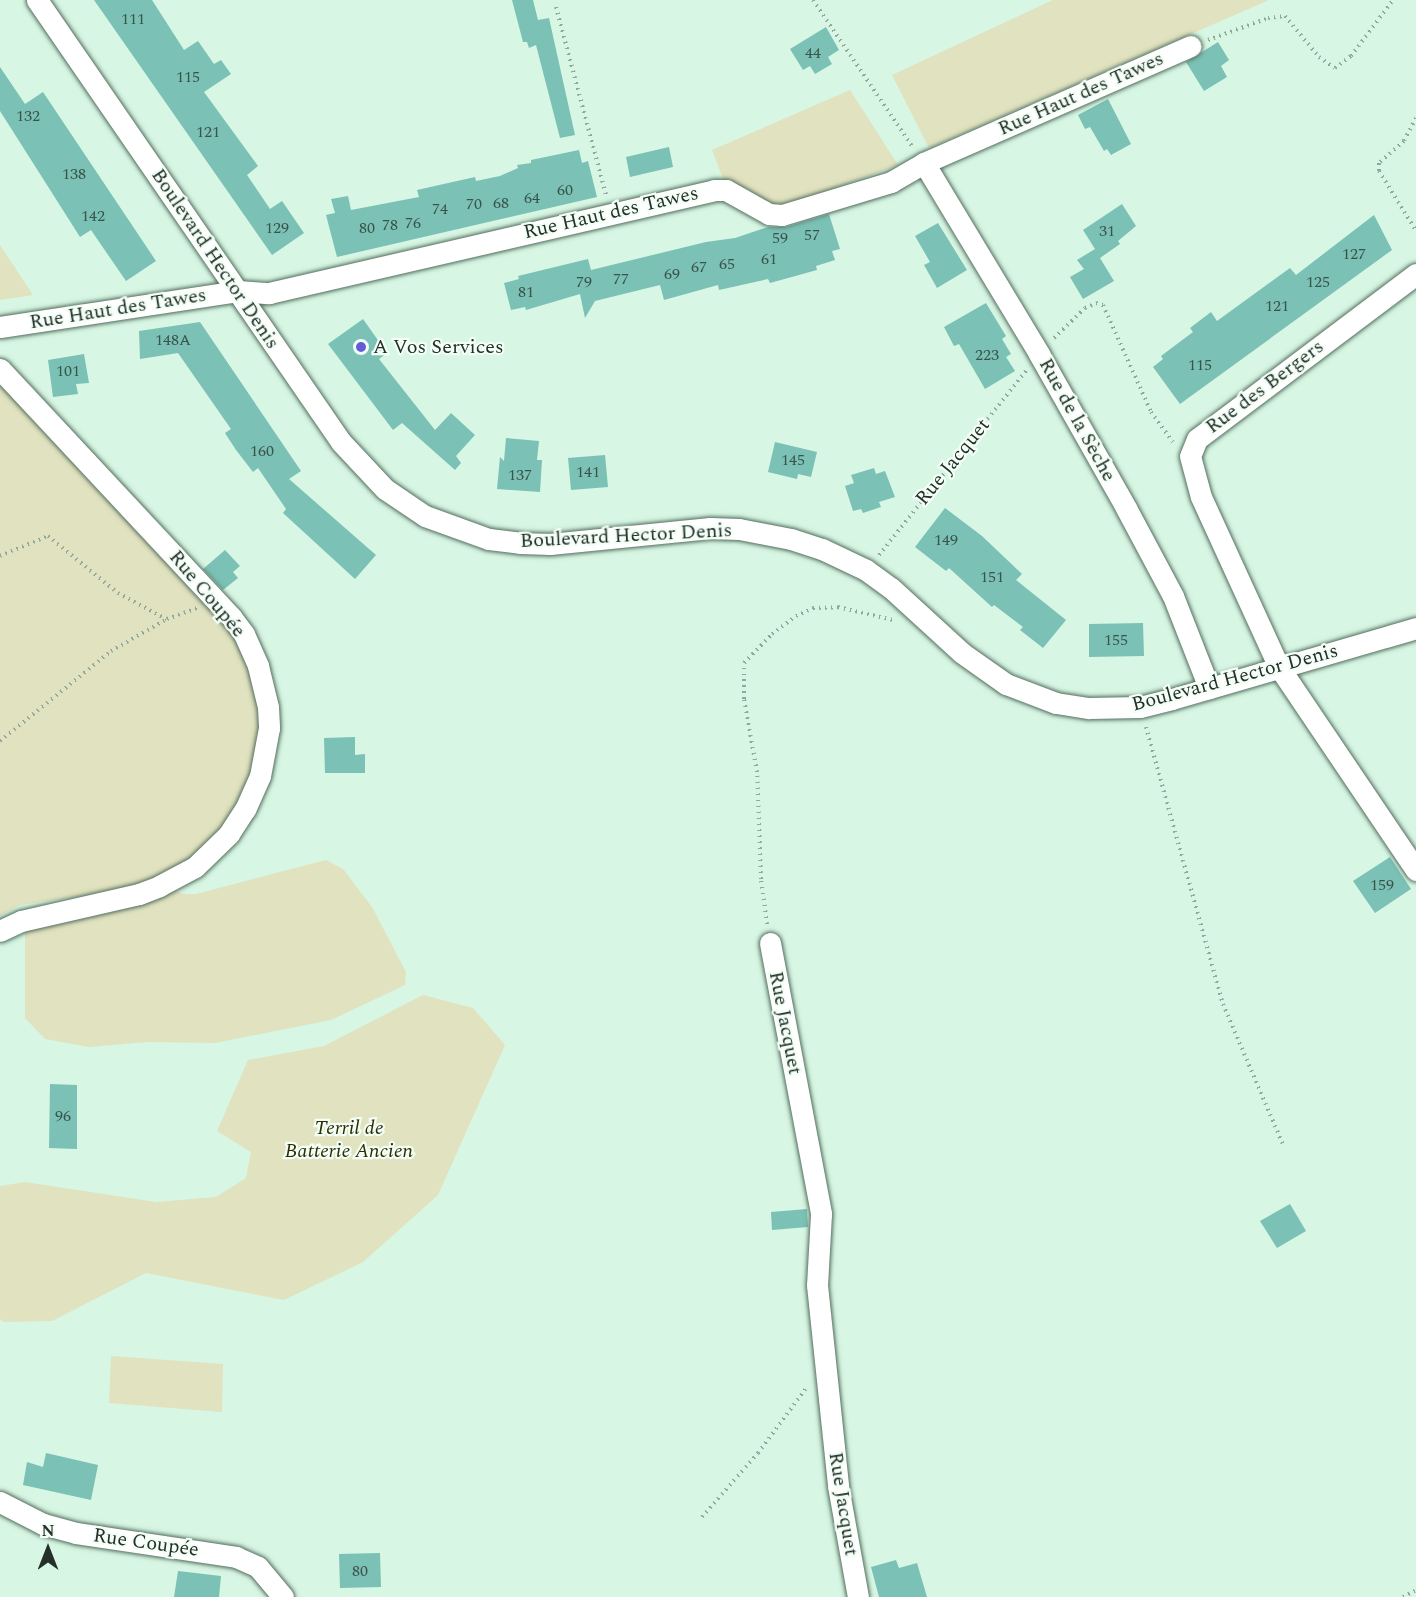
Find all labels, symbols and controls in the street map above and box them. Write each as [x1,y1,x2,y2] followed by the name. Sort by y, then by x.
[121,9,145,29] house number: 111
[805,43,821,63] house number: 44
[994,47,1168,141] street label: Rue Haut des Tawes
[176,67,200,87] house number: 115
[16,106,40,126] house number: 132
[196,122,220,142] house number: 121
[62,164,86,184] house number: 138
[146,164,284,354] street label: Boulevard Hector Denis
[557,180,573,200] house number: 60
[521,181,701,245] street label: Rue Haut des Tawes
[524,188,540,208] house number: 64
[493,193,509,213] house number: 68
[466,194,482,214] house number: 70
[432,199,448,219] house number: 74
[81,206,105,226] house number: 142
[405,213,421,233] house number: 76
[382,215,398,235] house number: 78
[265,218,289,238] house number: 129
[359,218,375,238] house number: 80
[1099,221,1115,241] house number: 31
[804,225,820,245] house number: 57
[772,228,788,248] house number: 59
[1342,244,1366,264] house number: 127
[761,249,777,269] house number: 61
[719,254,735,274] house number: 65
[691,257,707,277] house number: 67
[664,264,680,284] house number: 69
[613,269,629,289] house number: 77
[576,272,592,292] house number: 79
[1306,272,1330,292] house number: 125
[518,282,534,302] house number: 81
[28,283,208,335] street label: Rue Haut des Tawes
[1265,296,1289,316] house number: 121
[155,330,191,350] house number: 148A
[373,335,504,359] place label: A Vos Services
[1201,335,1329,439] street label: Rue des Bergers
[354,340,368,354] marker: A Vos Services
[975,345,999,365] house number: 223
[1033,354,1121,486] street label: Rue de la Sèche
[1188,355,1212,375] house number: 115
[56,361,80,381] house number: 101
[911,414,995,510] street label: Rue Jacquet
[250,441,274,461] house number: 160
[781,450,805,470] house number: 145
[576,462,600,482] house number: 141
[508,465,532,485] house number: 137
[519,518,733,554] street label: Boulevard Hector Denis
[934,530,958,550] house number: 149
[164,546,250,642] street label: Rue Coupée
[980,567,1004,587] house number: 151
[1104,630,1128,650] house number: 155
[1129,639,1341,717] street label: Boulevard Hector Denis
[1370,875,1394,895] house number: 159
[763,969,807,1077] street label: Rue Jacquet
[55,1106,71,1126] house number: 96
[285,1117,413,1164] park label: Terril de Batterie Ancien
[823,1450,863,1558] street label: Rue Jacquet
[18,1519,78,1579] north arrow
[41,1519,55,1543] text: N
[92,1524,200,1562] street label: Rue Coupée
[352,1561,368,1581] house number: 80

